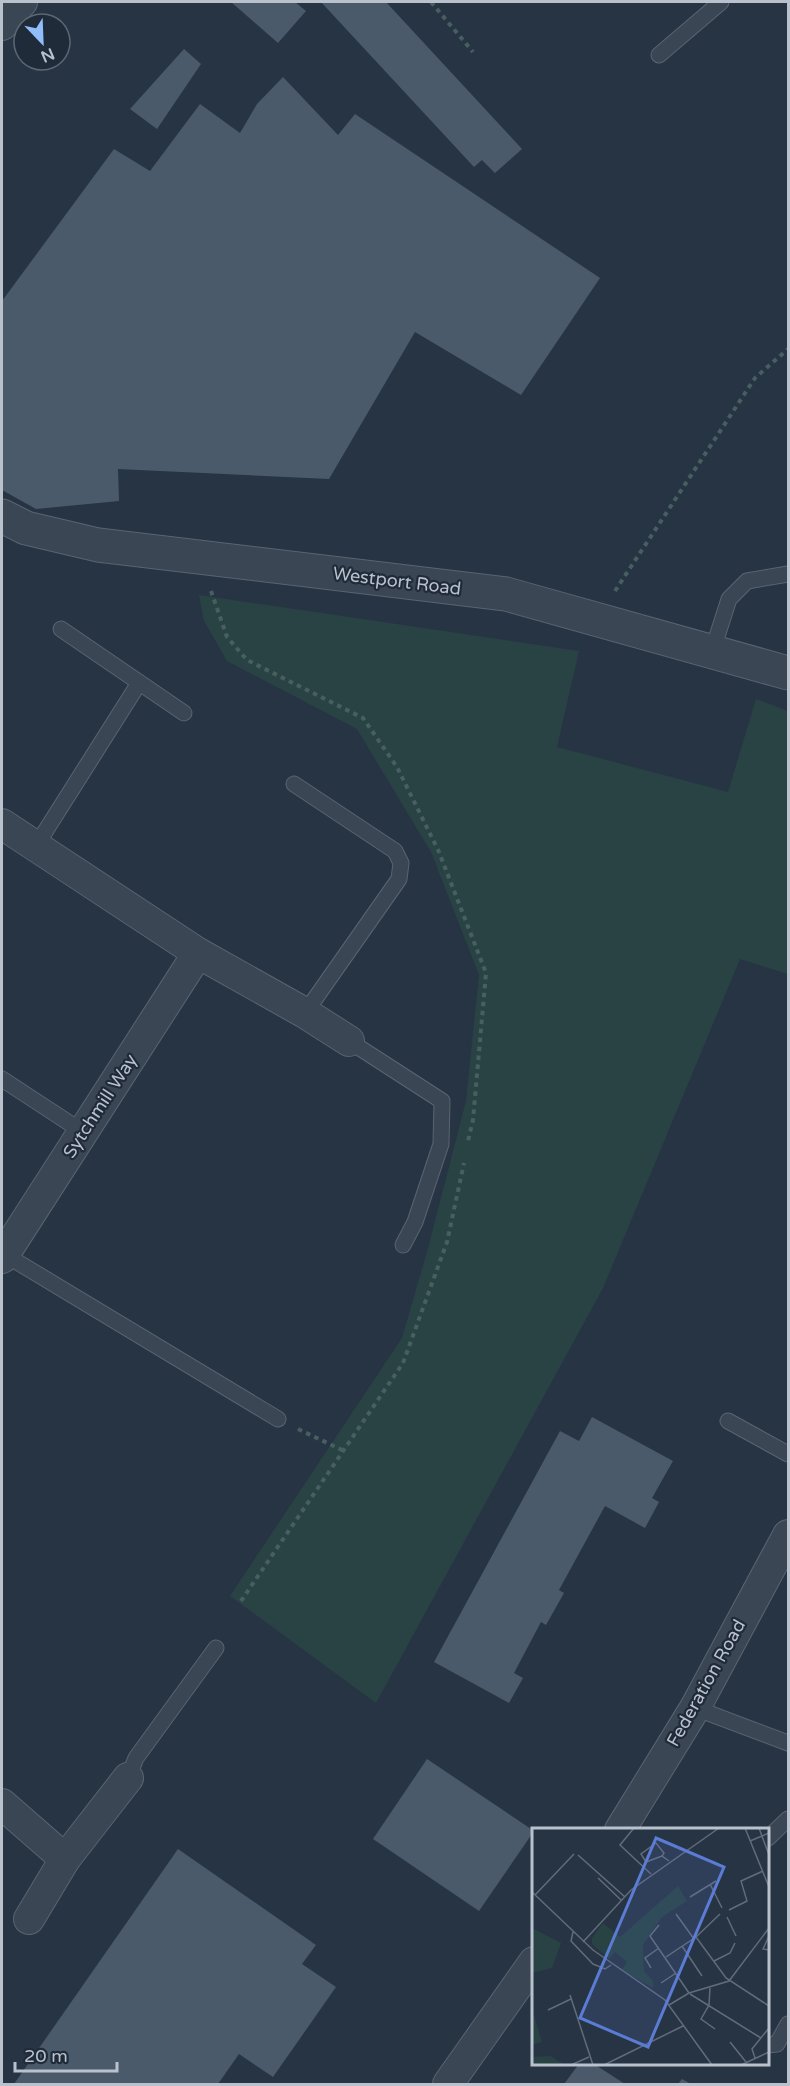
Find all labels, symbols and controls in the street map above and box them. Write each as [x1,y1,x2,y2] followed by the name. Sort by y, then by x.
[12,12,72,72] north arrow
[38,43,57,67] text: N
[332,562,462,600] street label: Westport Road
[58,1050,142,1162] street label: Sytchmill Way
[662,1616,750,1750] street label: Federation Road
[532,1828,769,2065] inset map
[15,2035,117,2073] scale bar
[24,2045,68,2067] text: 20 m

